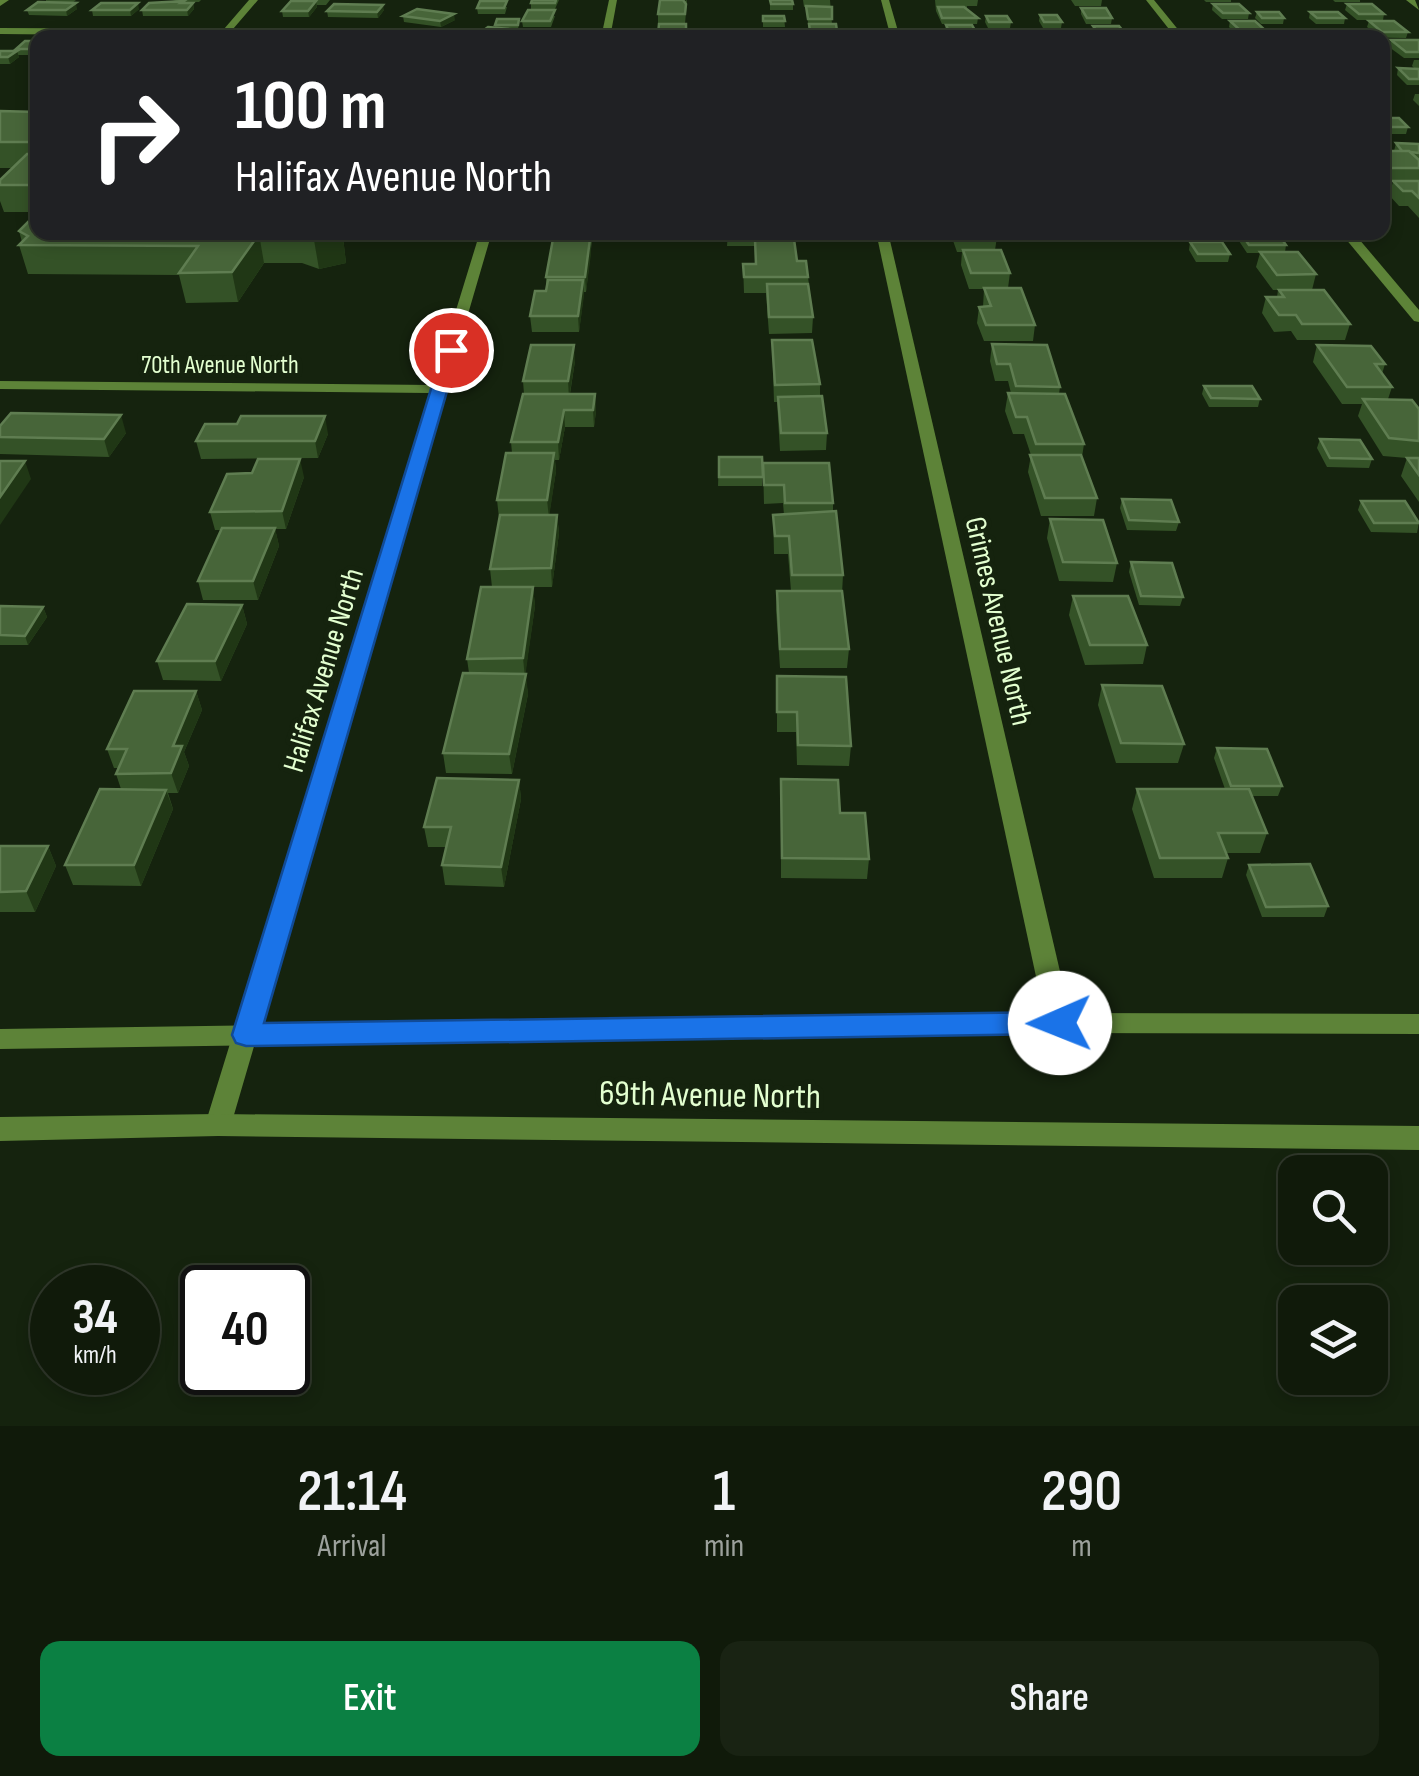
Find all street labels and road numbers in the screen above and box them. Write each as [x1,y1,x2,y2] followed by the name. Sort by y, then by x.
[141,350,299,381] street label: 70th Avenue North
[957,513,1040,729] street label: Grimes Avenue North
[276,564,372,777] street label: Halifax Avenue North
[599,1072,821,1119] street label: 69th Avenue North

